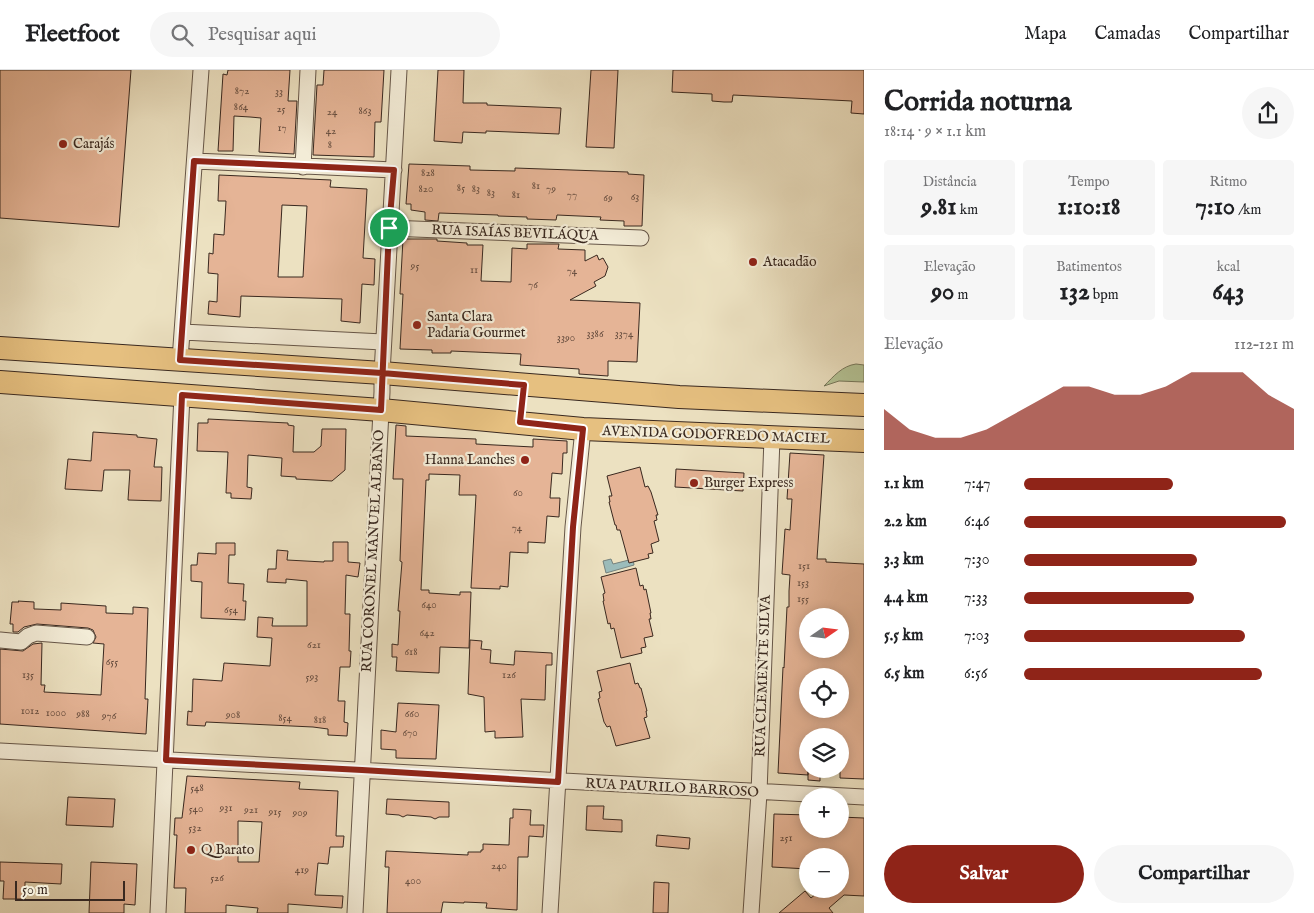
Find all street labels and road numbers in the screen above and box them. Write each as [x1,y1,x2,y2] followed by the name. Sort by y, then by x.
[431,220,600,245] street label: RUA ISAÍAS BEVILÁQUA
[601,422,830,448] street label: AVENIDA GODOFREDO MACIEL
[358,429,388,673] street label: RUA CORONEL MANUEL ALBANO
[751,594,775,757] street label: RUA CLEMENTE SILVA
[585,774,760,802] street label: RUA PAURILO BARROSO

